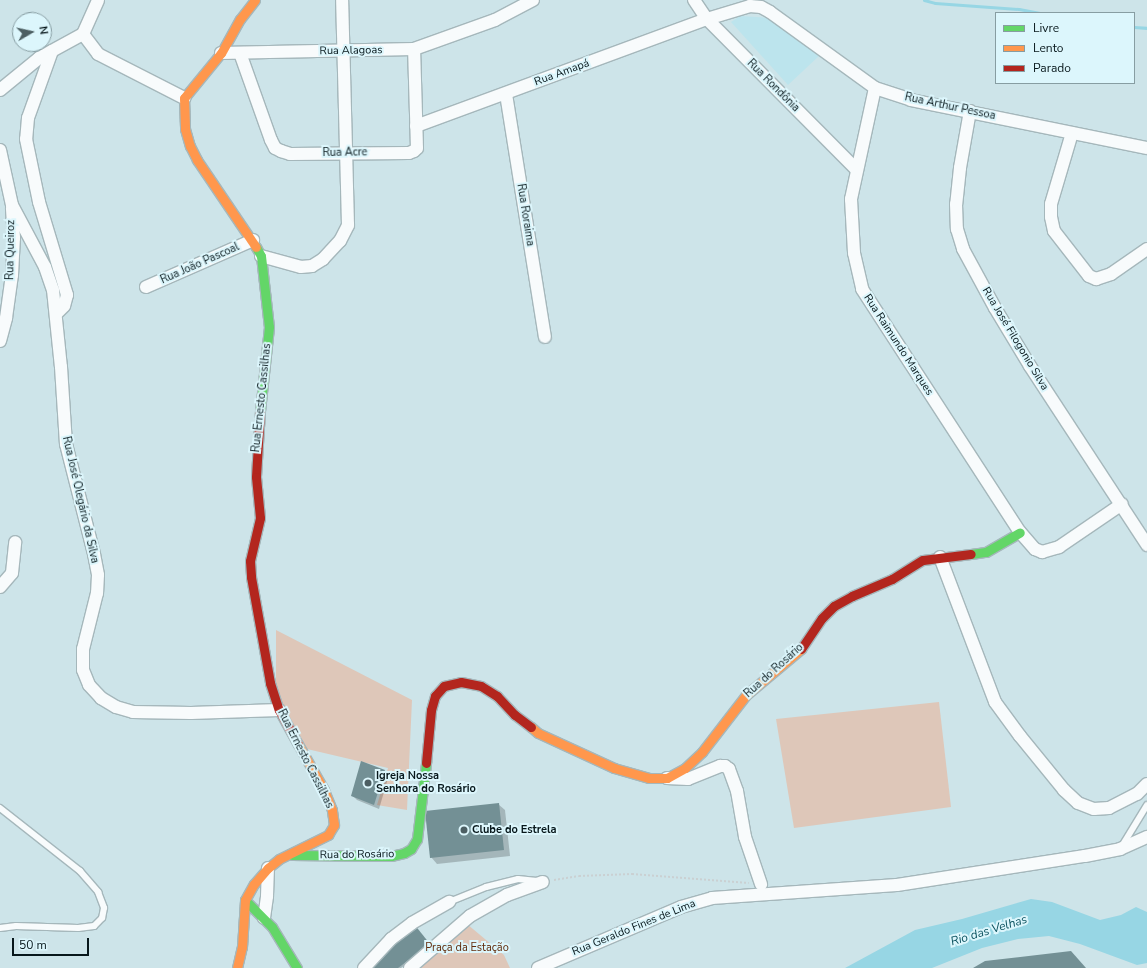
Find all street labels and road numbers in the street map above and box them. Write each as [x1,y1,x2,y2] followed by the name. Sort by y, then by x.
[319,44,383,58] street label: Rua Alagoas
[533,57,591,89] street label: Rua Amapá
[744,57,802,115] street label: Rua Rondônia
[903,91,997,123] street label: Rua Arthur Pessoa
[322,146,368,160] street label: Rua Acre
[514,183,536,247] street label: Rua Roraima
[4,220,18,280] street label: Rua Queiroz
[159,241,241,287] street label: Rua João Pascoal
[979,285,1051,393] street label: Rua José Filogonio Silva
[860,292,936,398] street label: Rua Raimundo Marques
[250,343,274,453] street label: Rua Ernesto Cassilhas
[59,435,101,565] street label: Rua José Olegário da Silva
[742,641,806,701] street label: Rua do Rosário
[274,707,336,811] street label: Rua Ernesto Cassilhas
[320,848,394,862] street label: Rua do Rosário
[570,897,698,959] street label: Rua Geraldo Fines de Lima

